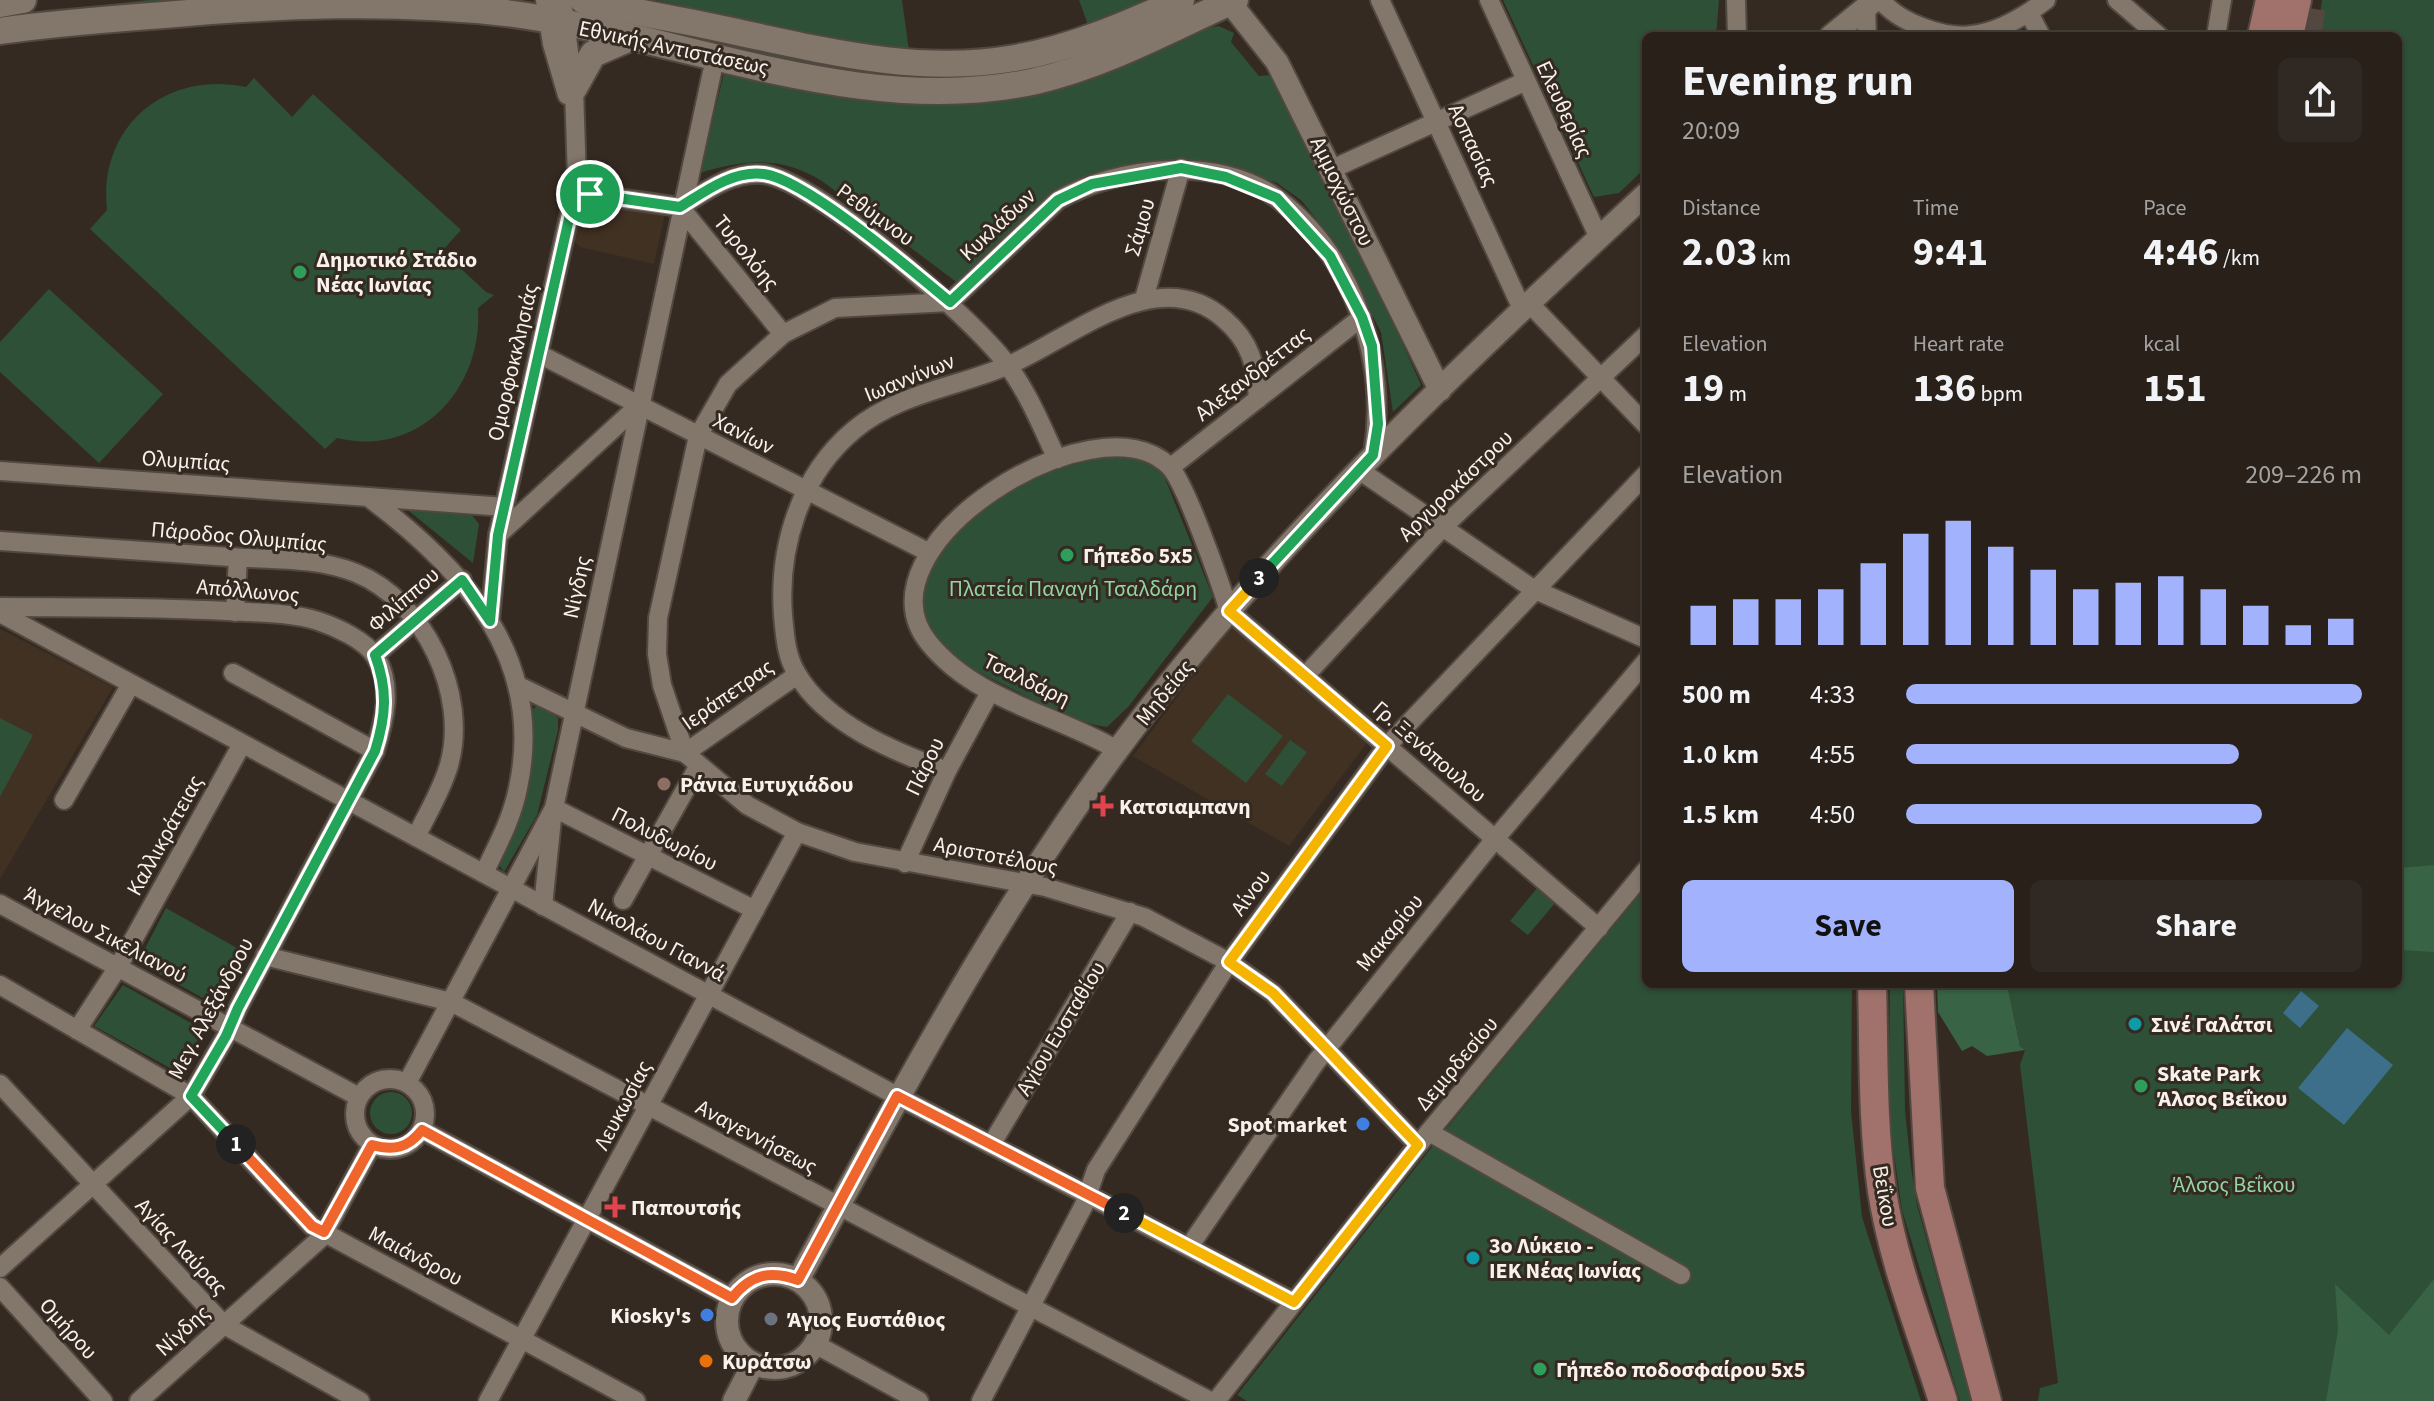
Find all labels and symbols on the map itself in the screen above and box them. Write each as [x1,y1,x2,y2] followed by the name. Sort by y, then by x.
[576,12,772,84] street label: Εθνικής Αντιστάσεως
[1528,55,1601,163] street label: Ελευθερίας
[1440,99,1506,192] street label: Ασπασίας
[1302,131,1382,252] street label: Αμμοχώστου
[556,160,624,228] pin
[830,175,921,254] street label: Ρεθύμνου
[952,181,1043,269] street label: Κυκλάδων
[1116,194,1163,260] street label: Σάμου
[706,208,787,297] street label: Τυρολόης
[316,244,477,301] place label: Δημοτικό Στάδιο Νέας Ιωνίας
[291,263,309,281] marker: Δημοτικό Στάδιο Νέας Ιωνίας
[479,280,547,444] street label: Ομορφοκκλησιάς
[1188,319,1317,429] street label: Αλεξανδρέττας
[859,345,959,411] street label: Ιωαννίνων
[707,405,780,463] street label: Χανίων
[1391,422,1520,549] street label: Αργυροκάστρου
[141,442,231,480] street label: Ολυμπίας
[150,513,328,561] street label: Πάροδος Ολυμπίας
[1083,540,1193,572] place label: Γήπεδο 5x5
[1058,546,1076,564] marker: Γήπεδο 5x5
[555,553,599,622] street label: Νίγδης
[1239,558,1279,598] pin: 3
[361,559,447,640] street label: Φιλίππου
[195,571,301,611] street label: Απόλλωνος
[949,573,1197,605] park label: Πλατεία Παναγή Τσαλδάρη
[978,645,1076,715] street label: Τσαλδάρη
[675,651,780,738] street label: Ιεράπετρας
[1128,653,1201,733] street label: Μηδείας
[1365,693,1494,810] street label: Γρ. Ξενόπουλου
[897,732,953,801] street label: Πάρου
[119,769,211,902] street label: Καλλικράτειας
[680,769,854,801] place label: Ράνια Ευτυχιάδου
[655,775,673,793] marker: Ράνια Ευτυχιάδου
[1119,791,1251,823] place label: Κατσιαμπανη
[1094,797,1112,815] marker: Κατσιαμπανη
[606,798,723,879] street label: Πολυδωρίου
[931,828,1061,884] street label: Αριστοτέλους
[1223,863,1279,923] street label: Αίνου
[18,878,193,991] street label: Άγγελου Σικελιανού
[1348,887,1431,978] street label: Μακαρίου
[582,890,732,990] street label: Νικολάου Γιαννά
[160,932,262,1085] street label: Μεγ. Αλεξάνδρου
[1008,955,1114,1102] street label: Αγίου Ευσταθίου
[1408,1009,1506,1118] street label: Δεμιρδεσίου
[2151,1009,2273,1041] place label: Σινέ Γαλάτσι
[2126,1015,2144,1033] marker: Σινέ Γαλάτσι
[586,1055,660,1156] street label: Λευκωσίας
[2157,1058,2287,1115] place label: Skate Park Άλσος Βεΐκου
[2132,1077,2150,1095] marker: Skate Park Άλσος Βεΐκου
[690,1091,823,1182] street label: Αναγεννήσεως
[1227,1109,1348,1141] place label: Spot market
[1354,1115,1372,1133] marker: Spot market
[216,1124,256,1164] pin: 1
[1864,1163,1906,1229] street label: Βεΐκου
[2173,1169,2295,1201] park label: Άλσος Βεΐκου
[128,1191,235,1303] street label: Αγίας Λαύρας
[631,1192,741,1224] place label: Παπουτσής
[1104,1193,1144,1233] pin: 2
[606,1198,624,1216] marker: Παπουτσής
[363,1218,468,1294] street label: Μαιάνδρου
[1489,1230,1641,1287] place label: 3ο Λύκειο - ΙΕΚ Νέας Ιωνίας
[1464,1249,1482,1267] marker: 3ο Λύκειο - ΙΕΚ Νέας Ιωνίας
[32,1290,105,1367] street label: Ομήρου
[148,1298,217,1364] street label: Νίγδης
[610,1300,691,1332] place label: Kiosky's
[787,1304,946,1336] place label: Άγιος Ευστάθιος
[698,1306,716,1324] marker: Kiosky's
[762,1310,780,1328] marker: Άγιος Ευστάθιος
[722,1346,811,1378] place label: Κυράτσω
[697,1352,715,1370] marker: Κυράτσω
[1556,1354,1805,1386] place label: Γήπεδο ποδοσφαίρου 5x5
[1531,1360,1549,1378] marker: Γήπεδο ποδοσφαίρου 5x5

